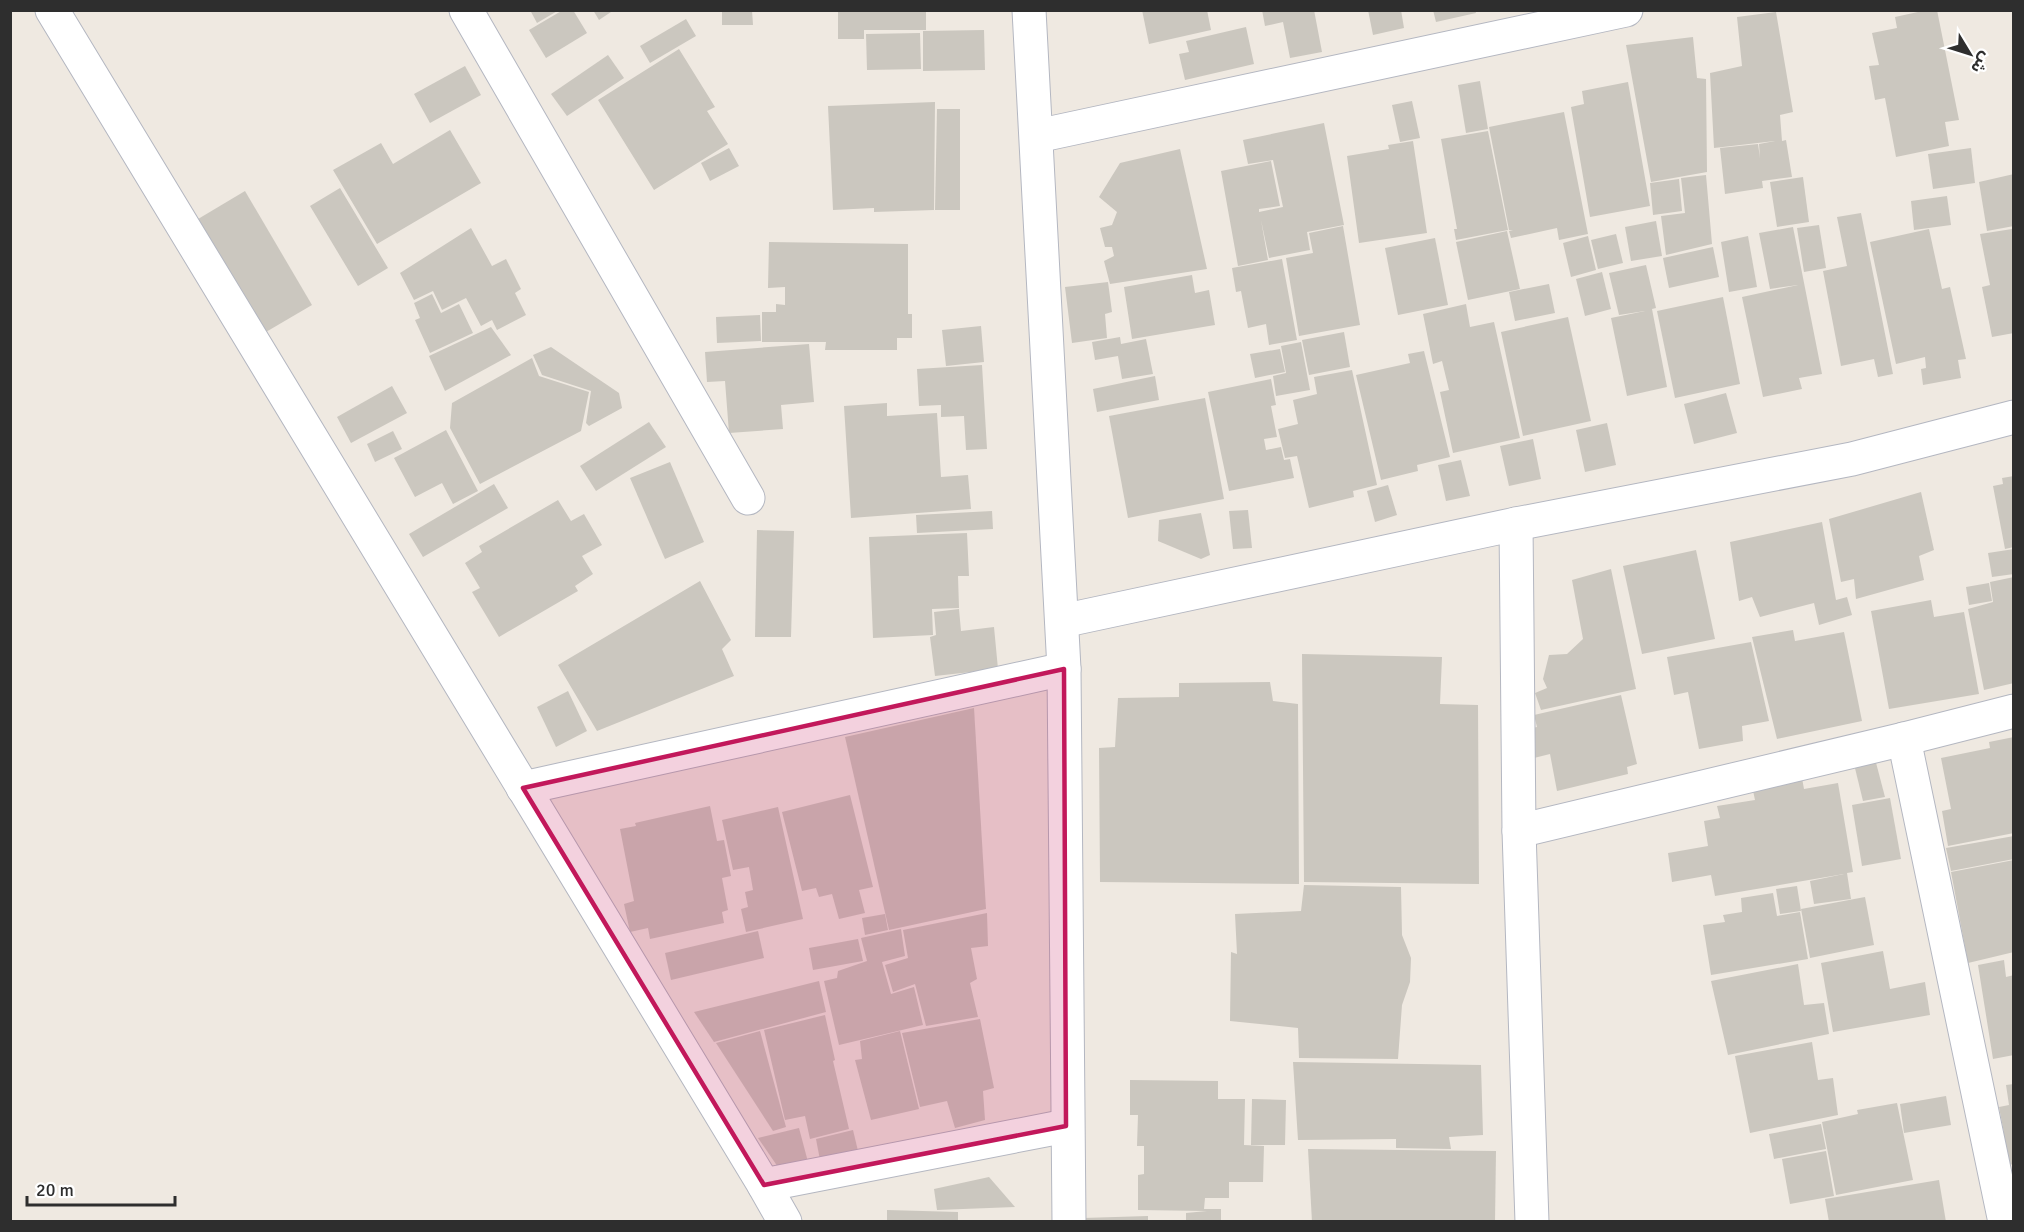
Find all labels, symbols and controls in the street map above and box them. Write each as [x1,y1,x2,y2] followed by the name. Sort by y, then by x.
[1940,24,2000,84] north arrow
[1966,48,1996,77] text: ش
[27,1169,176,1207] scale bar
[36,1179,74,1201] text: 20 m

